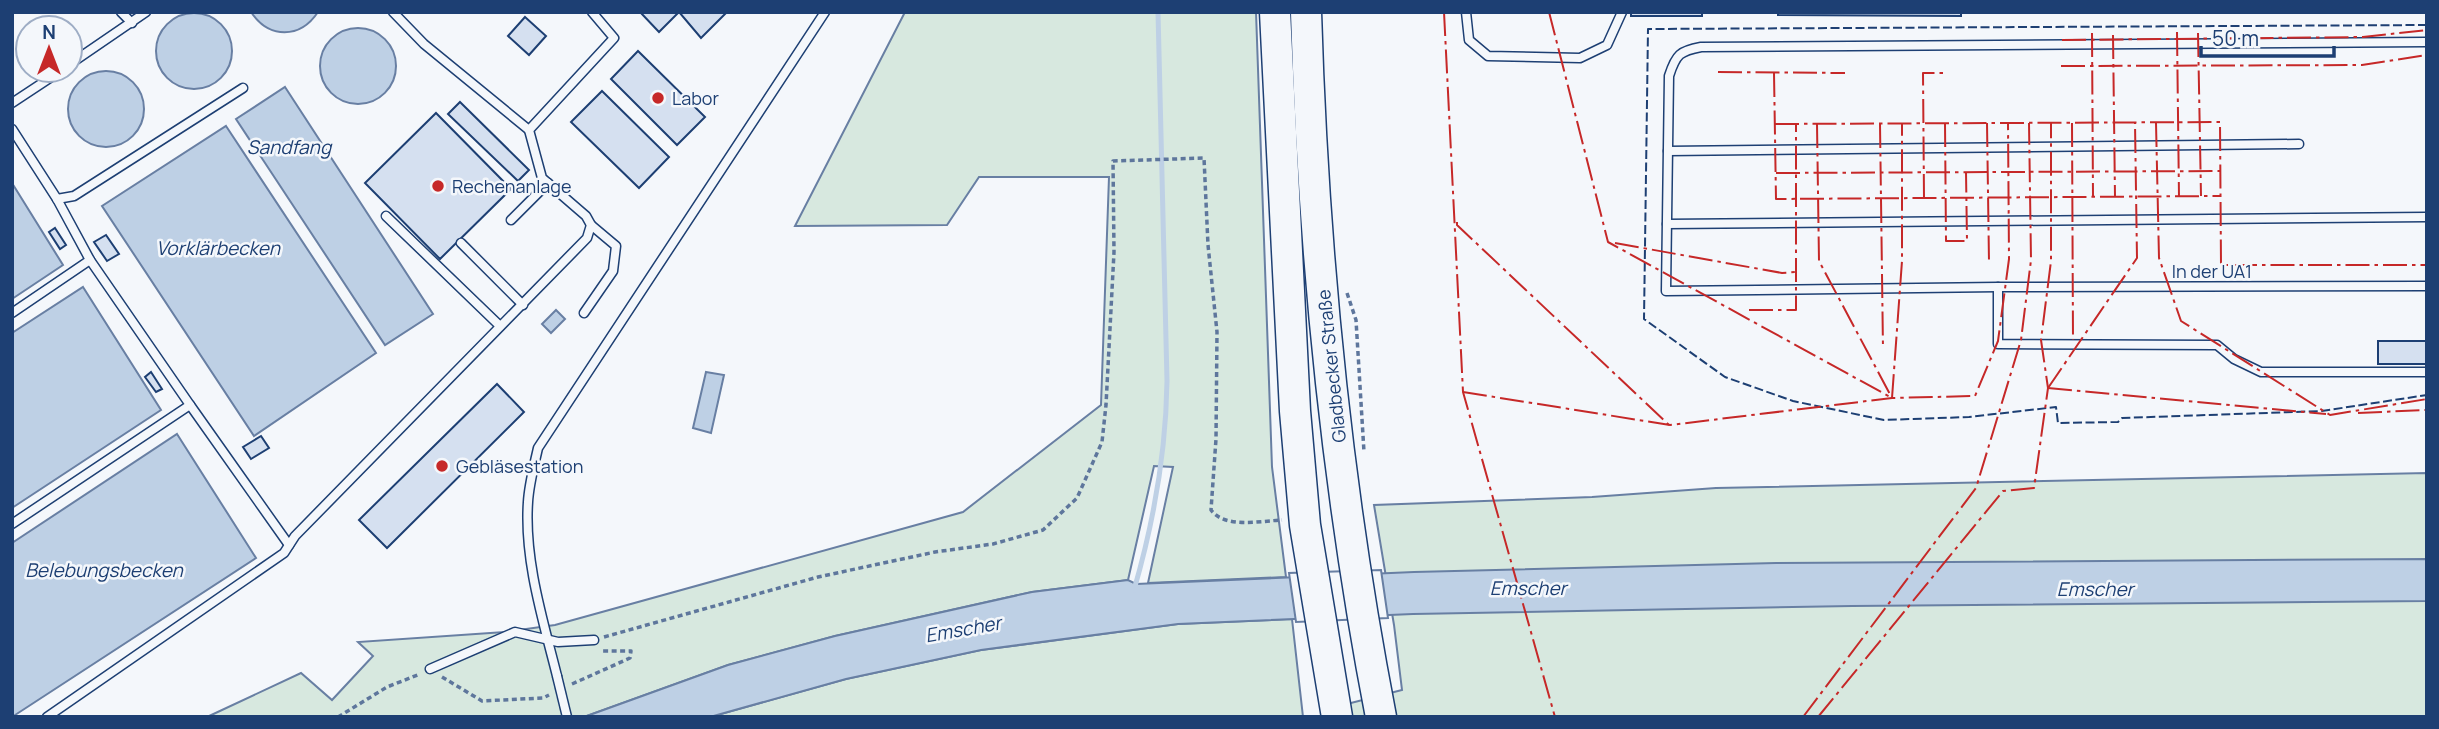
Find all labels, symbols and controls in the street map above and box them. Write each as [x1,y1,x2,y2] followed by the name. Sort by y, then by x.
[14,14,84,84] north arrow
[2201,14,2334,58] scale bar
[42,19,56,45] text: N
[2212,24,2259,52] text: 50 m
[672,86,719,110] place label: Labor
[650,90,666,106] marker: Labor
[247,134,333,160] water label: Sandfang
[452,174,572,198] place label: Rechenanlage
[430,178,446,194] marker: Rechenanlage
[156,235,281,261] water label: Vorklärbecken
[2172,259,2252,283] street label: In der UA1
[1311,288,1351,444] street label: Gladbecker Straße
[456,454,583,478] place label: Gebläsestation
[434,458,450,474] marker: Gebläsestation
[25,557,183,583] water label: Belebungsbecken
[1490,575,1568,601] water label: Emscher
[2057,576,2135,602] water label: Emscher
[923,609,1005,648] water label: Emscher

